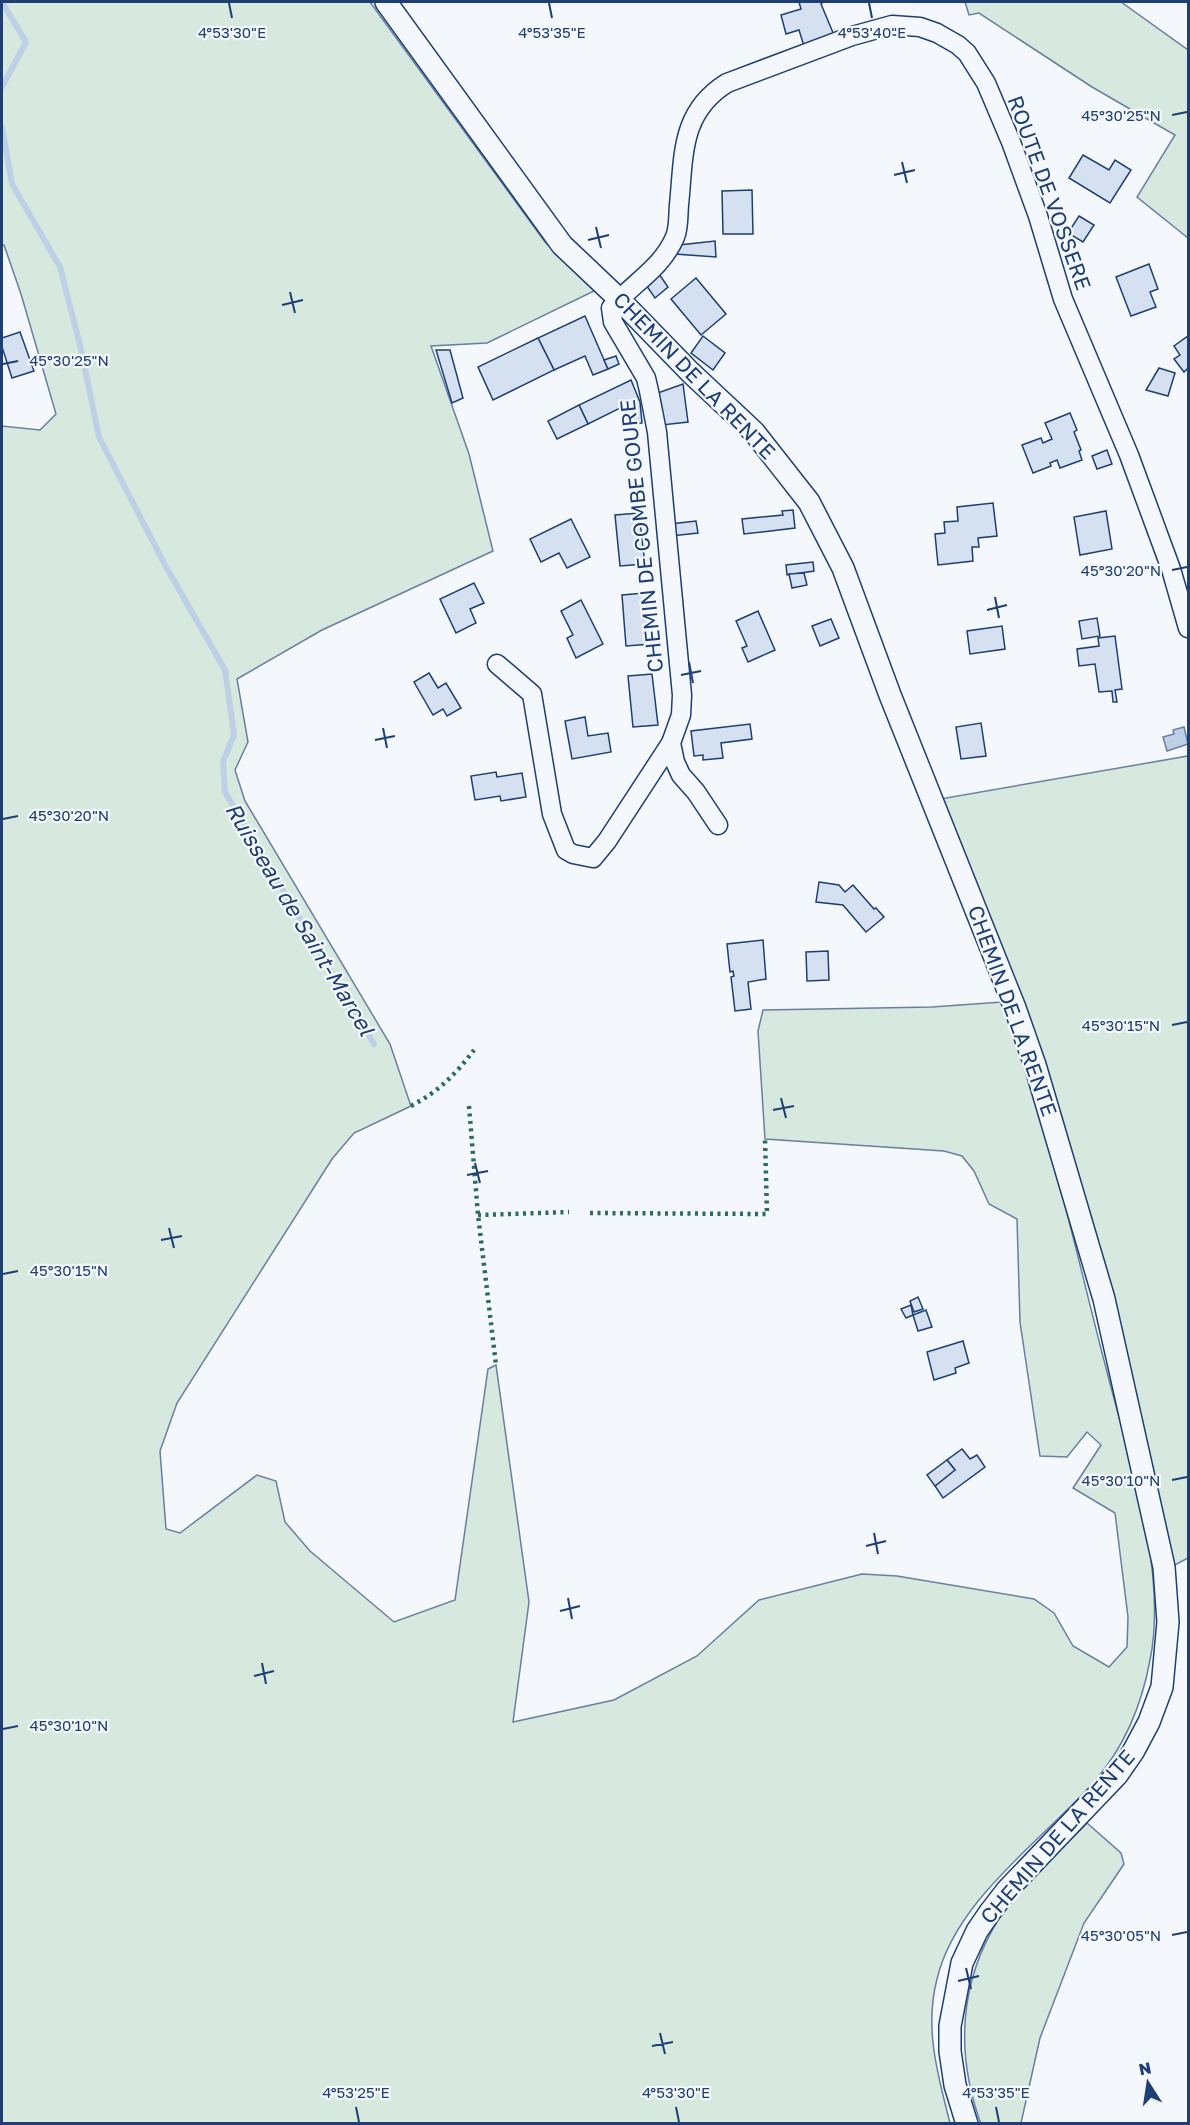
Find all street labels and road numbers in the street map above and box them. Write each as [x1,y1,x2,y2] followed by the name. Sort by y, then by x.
[1003,92,1097,293] street label: ROUTE DE VOSSERE
[608,286,781,464] street label: CHEMIN DE LA RENTE
[614,398,668,674] street label: CHEMIN DE COMBE GOURE
[963,902,1063,1120] street label: CHEMIN DE LA RENTE
[974,1744,1140,1929] street label: CHEMIN DE LA RENTE

